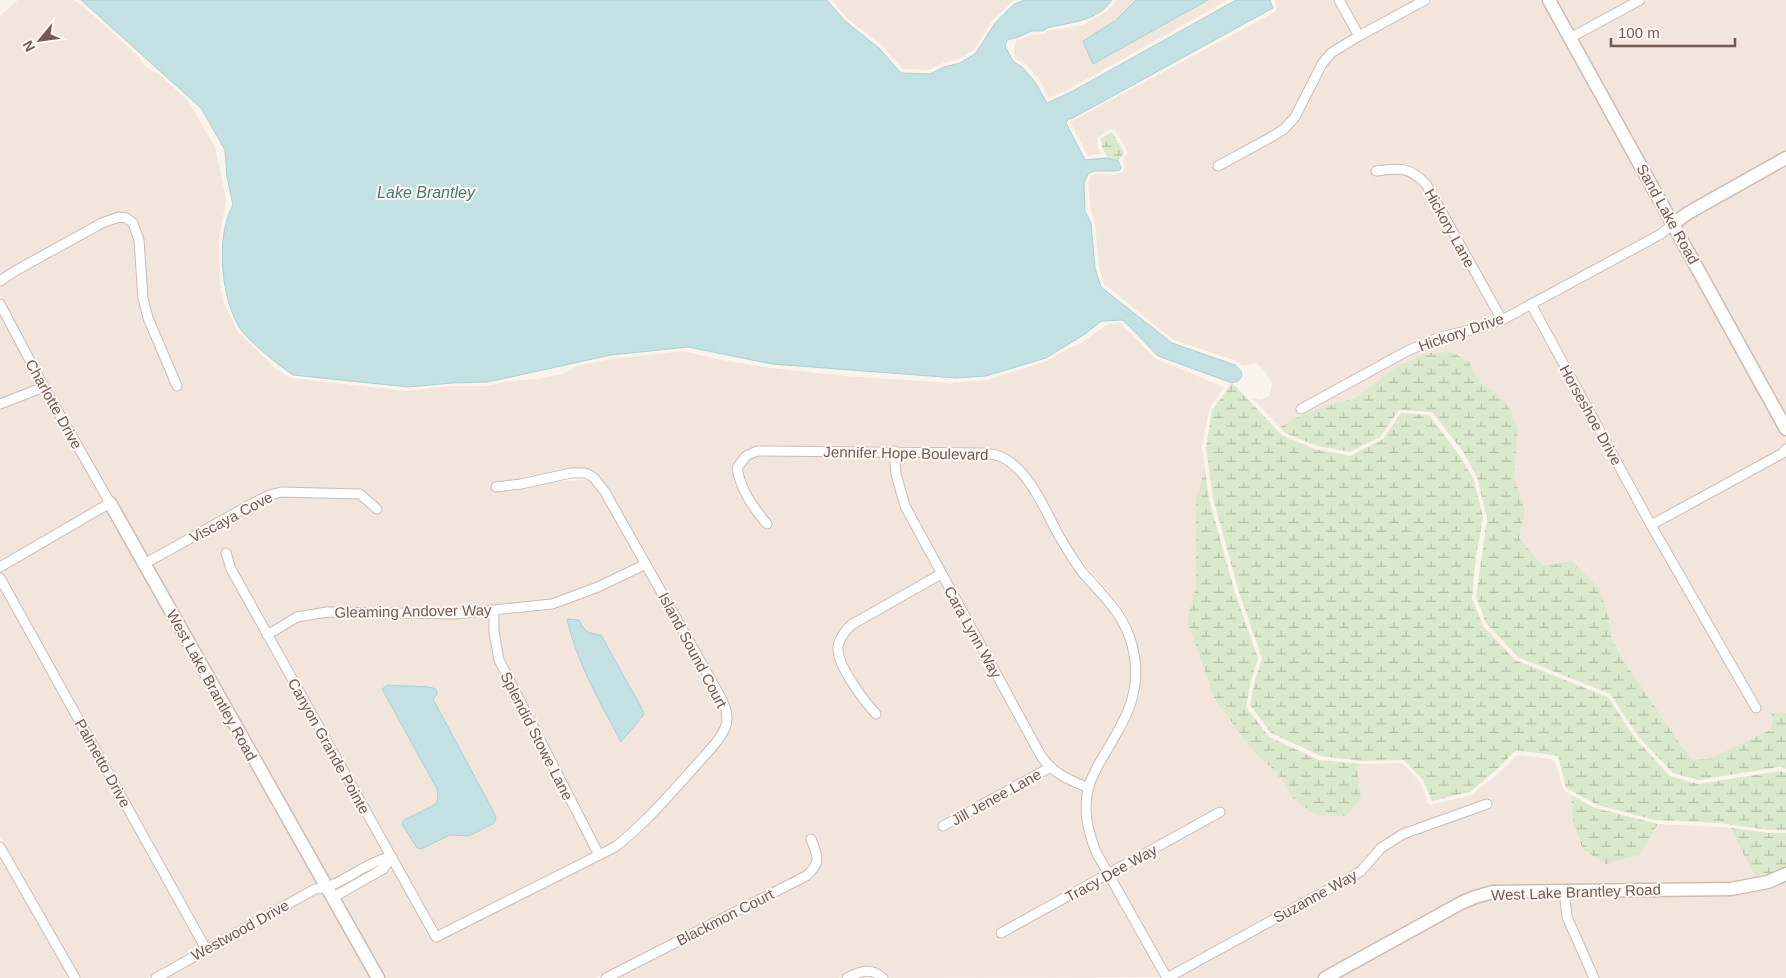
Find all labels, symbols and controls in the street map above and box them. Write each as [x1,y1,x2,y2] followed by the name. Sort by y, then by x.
[15,15,65,65] north arrow
[1611,15,1735,47] scale bar
[1618,24,1660,41] text: 100 m
[19,38,38,55] text: N
[1633,161,1703,267] street label: Sand Lake Road
[377,184,476,201] water label: Lake Brantley
[1421,186,1479,270] street label: Hickory Lane
[1416,309,1506,355] street label: Hickory Drive
[22,356,86,452] street label: Charlotte Drive
[1556,362,1626,468] street label: Horseshoe Drive
[823,443,989,463] street label: Jennifer Hope Boulevard
[187,488,275,546] street label: Viscaya Cove
[941,583,1005,681] street label: Cara Lynn Way
[655,589,731,711] street label: Island Sound Court
[334,601,492,621] street label: Gleaming Andover Way
[163,607,261,763] street label: West Lake Brantley Road
[497,669,577,803] street label: Splendid Stowe Lane
[285,675,373,817] street label: Canyon Grande Pointe
[72,716,134,810] street label: Palmetto Drive
[948,765,1044,829] street label: Jill Jenee Lane
[1062,841,1160,905] street label: Tracy Dee Way
[1270,866,1360,926] street label: Suzanne Way
[1491,881,1661,903] street label: West Lake Brantley Road
[674,885,777,949] street label: Blackmon Court
[188,896,292,964] street label: Westwood Drive

